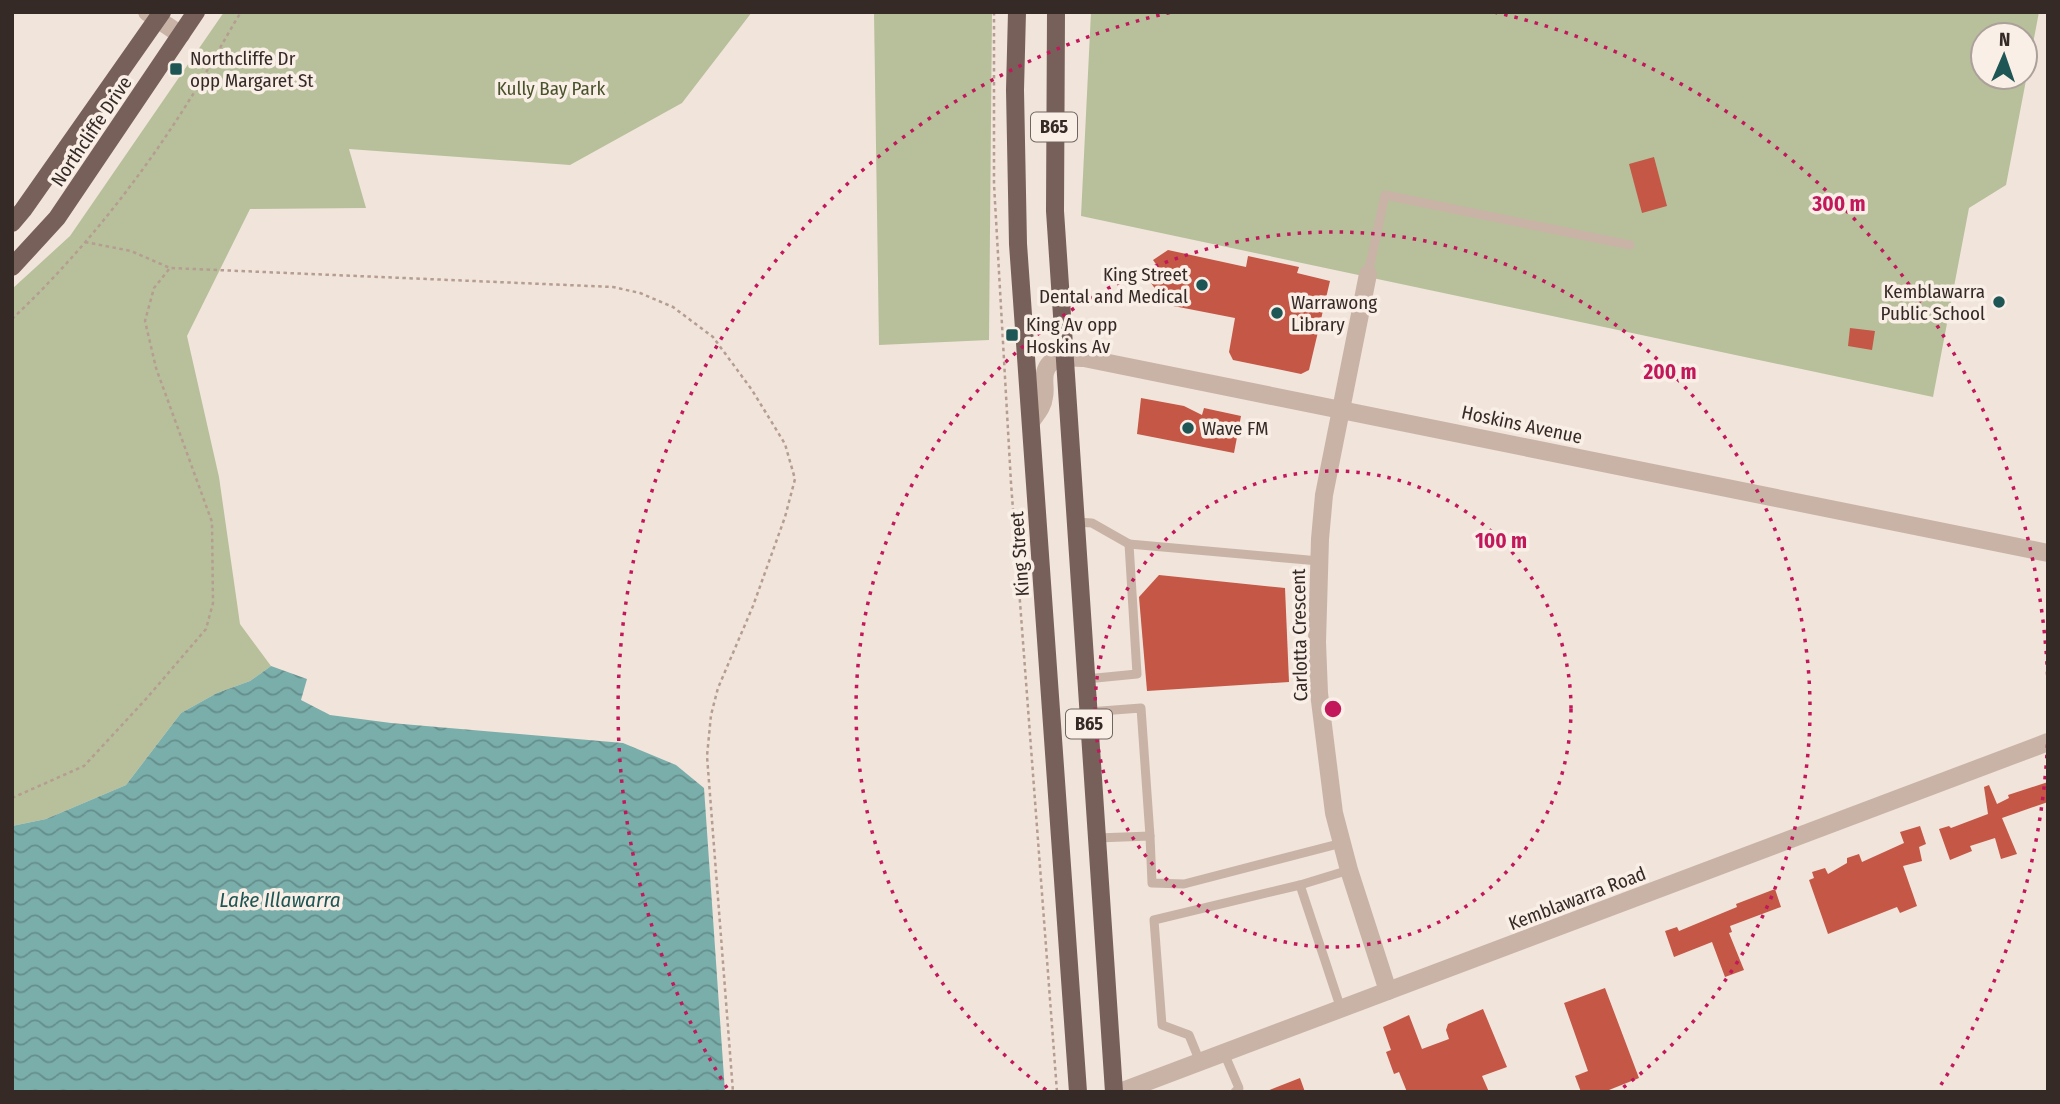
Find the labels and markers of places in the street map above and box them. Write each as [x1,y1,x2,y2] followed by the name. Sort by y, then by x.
[190,47,314,92] place label: Northcliffe Dr opp Margaret St
[168,61,184,77] marker: Northcliffe Dr opp Margaret St
[1039,263,1189,308] place label: King Street Dental and Medical
[1194,277,1210,293] marker: King Street Dental and Medical
[1880,280,1985,325] place label: Kemblawarra Public School
[1291,291,1377,336] place label: Warrawong Library
[1991,294,2007,310] marker: Kemblawarra Public School
[1269,305,1285,321] marker: Warrawong Library
[1026,313,1117,358] place label: King Av opp Hoskins Av
[1004,327,1020,343] marker: King Av opp Hoskins Av
[1202,417,1268,440] place label: Wave FM
[1180,420,1196,436] marker: Wave FM
[1321,697,1345,721] centre of rings

